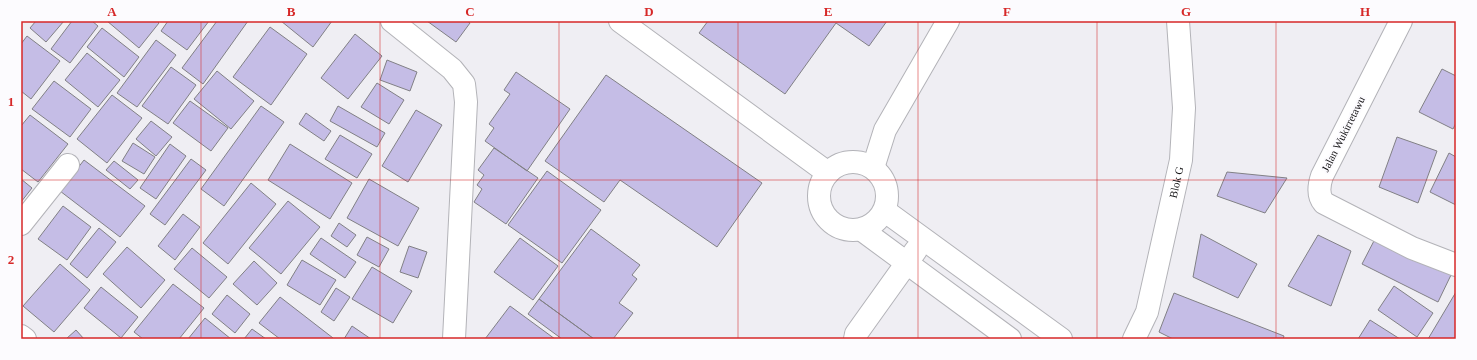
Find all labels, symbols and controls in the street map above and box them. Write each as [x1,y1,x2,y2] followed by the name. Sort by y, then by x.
[107,4,117,19] text: A
[287,4,296,19] text: B
[465,4,475,19] text: C
[644,4,654,19] text: D
[824,4,832,19] text: E
[1003,4,1011,19] text: F
[1181,4,1191,19] text: G
[1360,4,1370,19] text: H
[8,94,14,109] text: 1
[1319,94,1367,174] street label: Jalan Wukirretawu
[1167,165,1185,199] street label: Blok G
[8,252,14,267] text: 2

